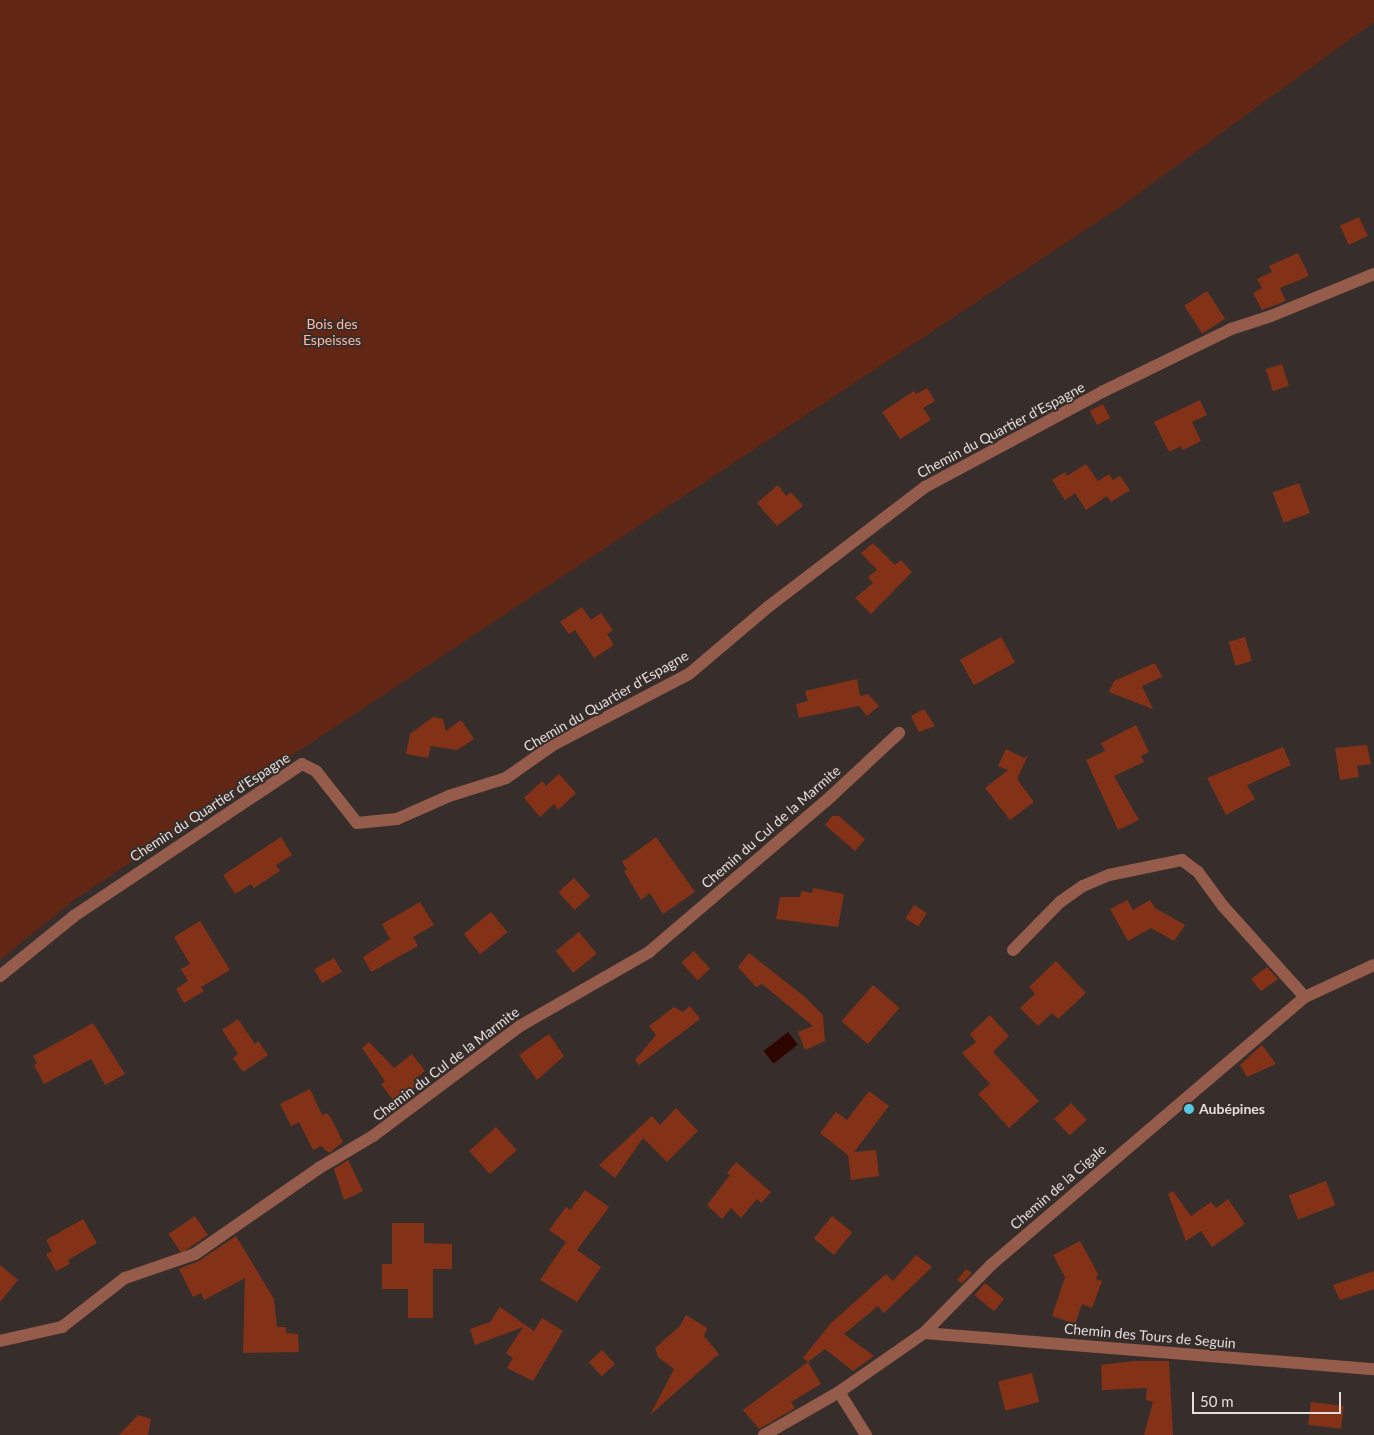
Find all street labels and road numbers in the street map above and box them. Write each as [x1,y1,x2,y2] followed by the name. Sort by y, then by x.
[914,379,1088,481] street label: Chemin du Quartier d'Espagne
[521,647,691,755] street label: Chemin du Quartier d'Espagne
[127,749,293,865] street label: Chemin du Quartier d'Espagne
[698,762,844,892] street label: Chemin du Cul de la Marmite
[370,1004,522,1124] street label: Chemin du Cul de la Marmite
[1007,1141,1109,1233] street label: Chemin de la Cigale
[1063,1320,1237,1352] street label: Chemin des Tours de Seguin

